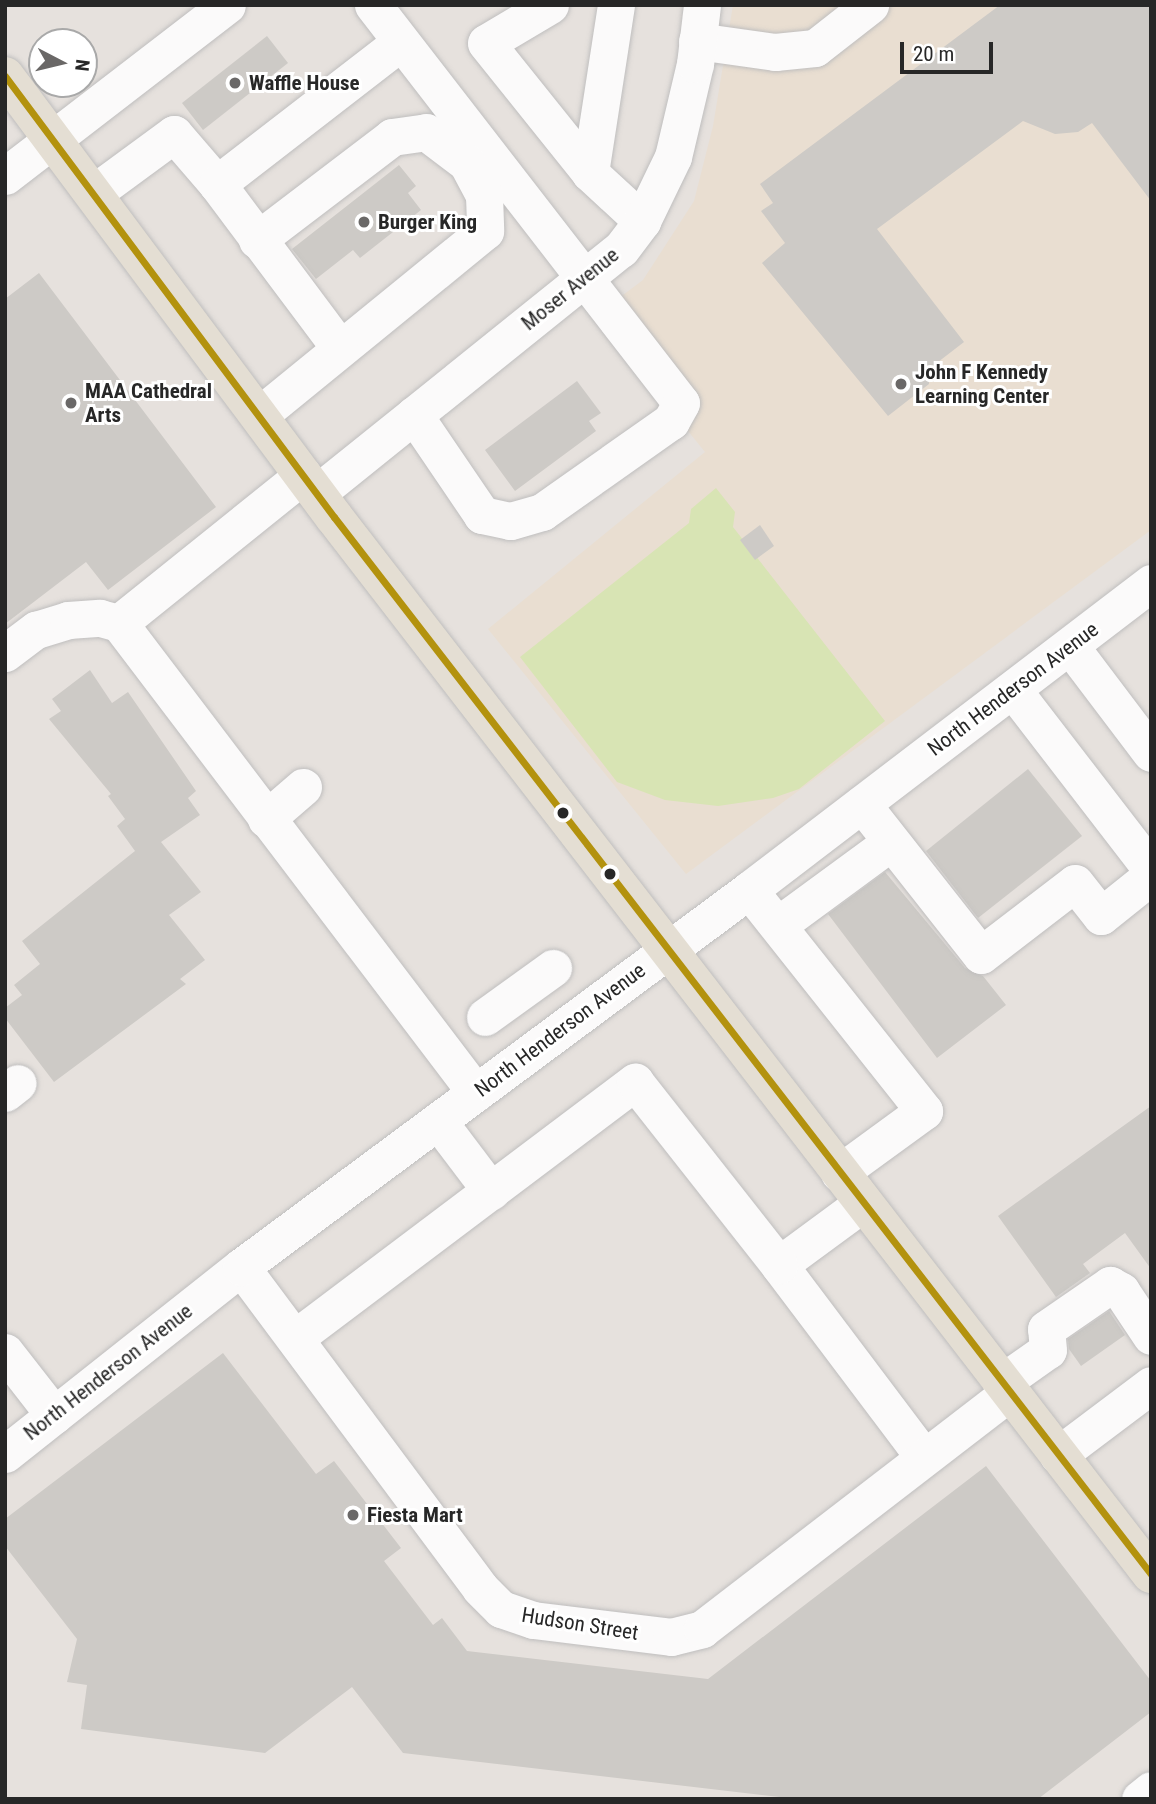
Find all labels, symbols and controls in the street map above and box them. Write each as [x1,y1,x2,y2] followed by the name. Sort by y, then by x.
[28,28,98,98] north arrow
[904,28,997,72] scale bar
[913,42,954,66] text: 20 m
[70,58,94,73] text: N
[249,70,360,96] place label: Waffle House
[227,75,243,91] marker: Waffle House
[378,209,477,235] place label: Burger King
[356,214,372,230] marker: Burger King
[516,242,624,336] street label: Moser Avenue
[915,359,1049,409] place label: John F Kennedy Learning Center
[893,376,909,392] marker: John F Kennedy Learning Center
[85,378,212,428] place label: MAA Cathedral Arts
[63,395,79,411] marker: MAA Cathedral Arts
[923,617,1103,761] street label: North Henderson Avenue
[556,806,570,820] unlabelled marker
[603,867,617,881] unlabelled marker
[470,958,650,1102] street label: North Henderson Avenue
[19,1298,197,1446] street label: North Henderson Avenue
[367,1502,463,1528] place label: Fiesta Mart
[345,1507,361,1523] marker: Fiesta Mart
[520,1602,640,1646] street label: Hudson Street

